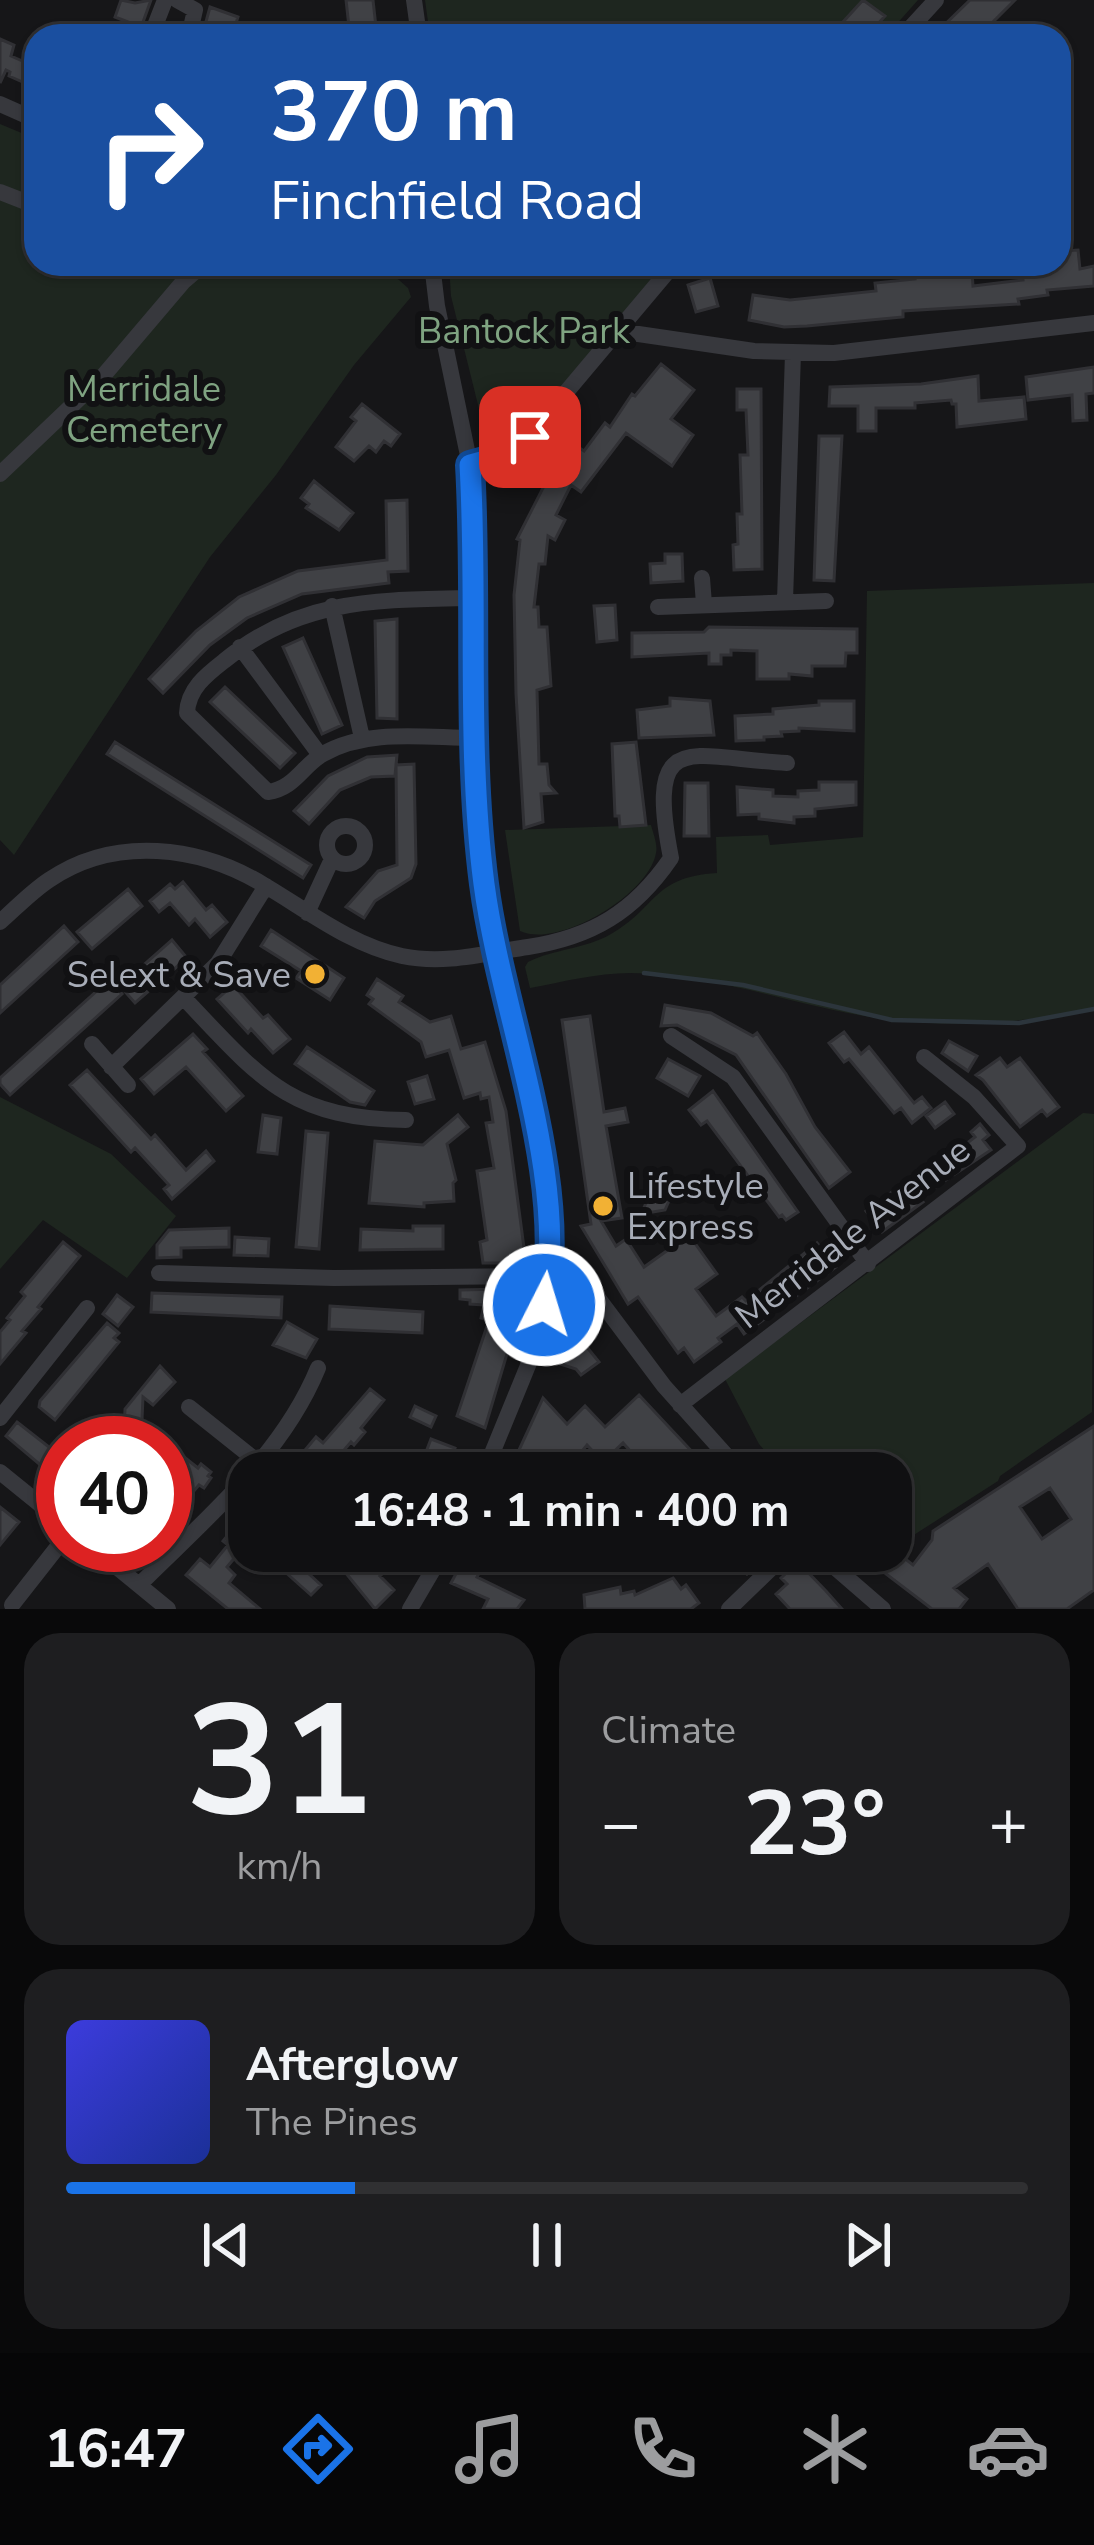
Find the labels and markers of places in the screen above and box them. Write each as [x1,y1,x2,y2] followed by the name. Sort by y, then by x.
[479,386,581,488] pin
[67,951,291,1000] place label: Selext & Save
[302,961,328,987] marker: Selext & Save
[627,1162,764,1252] place label: Lifestyle Express
[590,1193,616,1219] marker: Lifestyle Express

